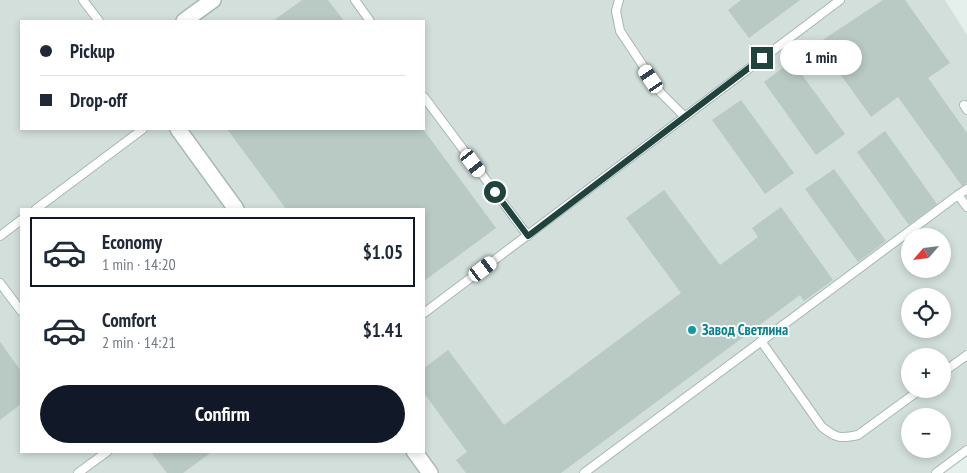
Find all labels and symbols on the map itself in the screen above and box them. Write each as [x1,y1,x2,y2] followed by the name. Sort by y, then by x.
[780,40,862,76] callout: 1 min
[751,47,773,69] route end
[636,62,665,96] car
[457,147,488,179] car
[484,181,506,203] route start
[901,228,951,278] north arrow
[466,254,499,284] car
[702,320,788,339] place label: Завод Светлина
[686,324,698,336] marker: Завод Светлина

